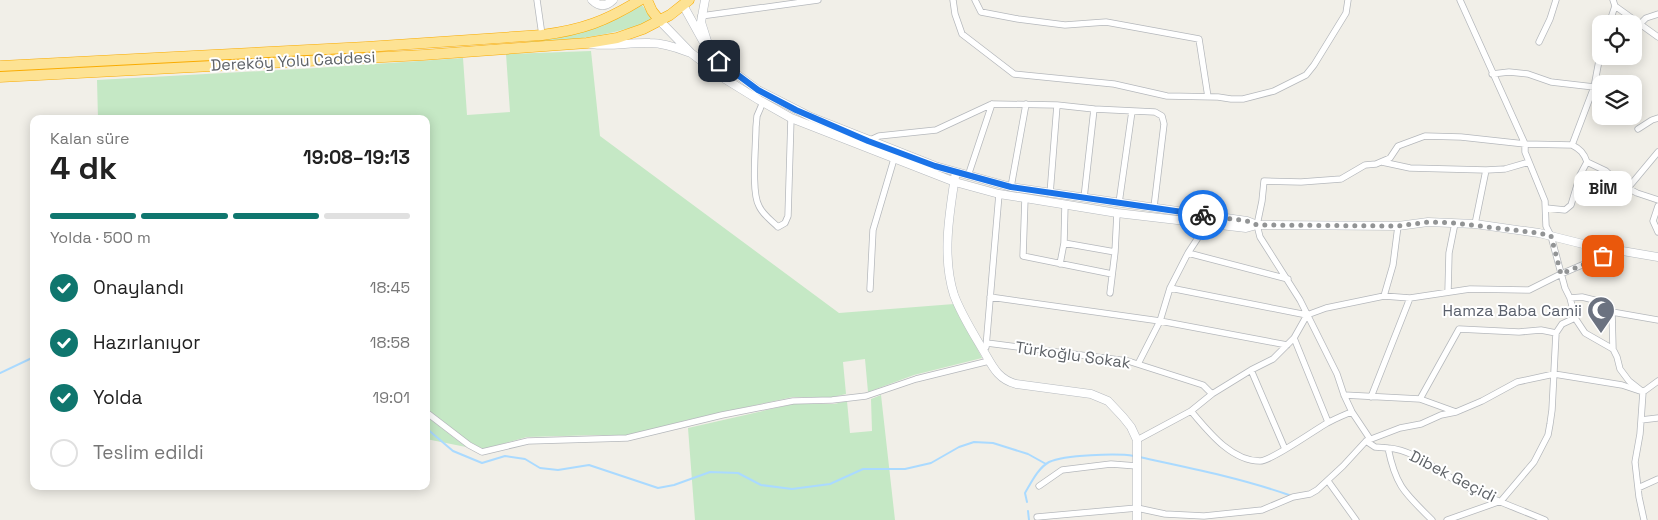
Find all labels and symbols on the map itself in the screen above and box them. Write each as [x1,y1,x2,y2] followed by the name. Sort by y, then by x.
[698,40,740,82] pin
[210,46,376,76] street label: Dereköy Yolu Caddesi
[1574,171,1632,206] callout: BİM
[1178,190,1228,240] courier
[1582,235,1624,277] pin
[1586,295,1616,334] mosque icon: Hamza Baba Camii
[1442,300,1582,321] place label: Hamza Baba Camii
[1014,337,1132,374] street label: Türkoğlu Sokak
[1406,445,1500,507] street label: Dibek Geçidi

